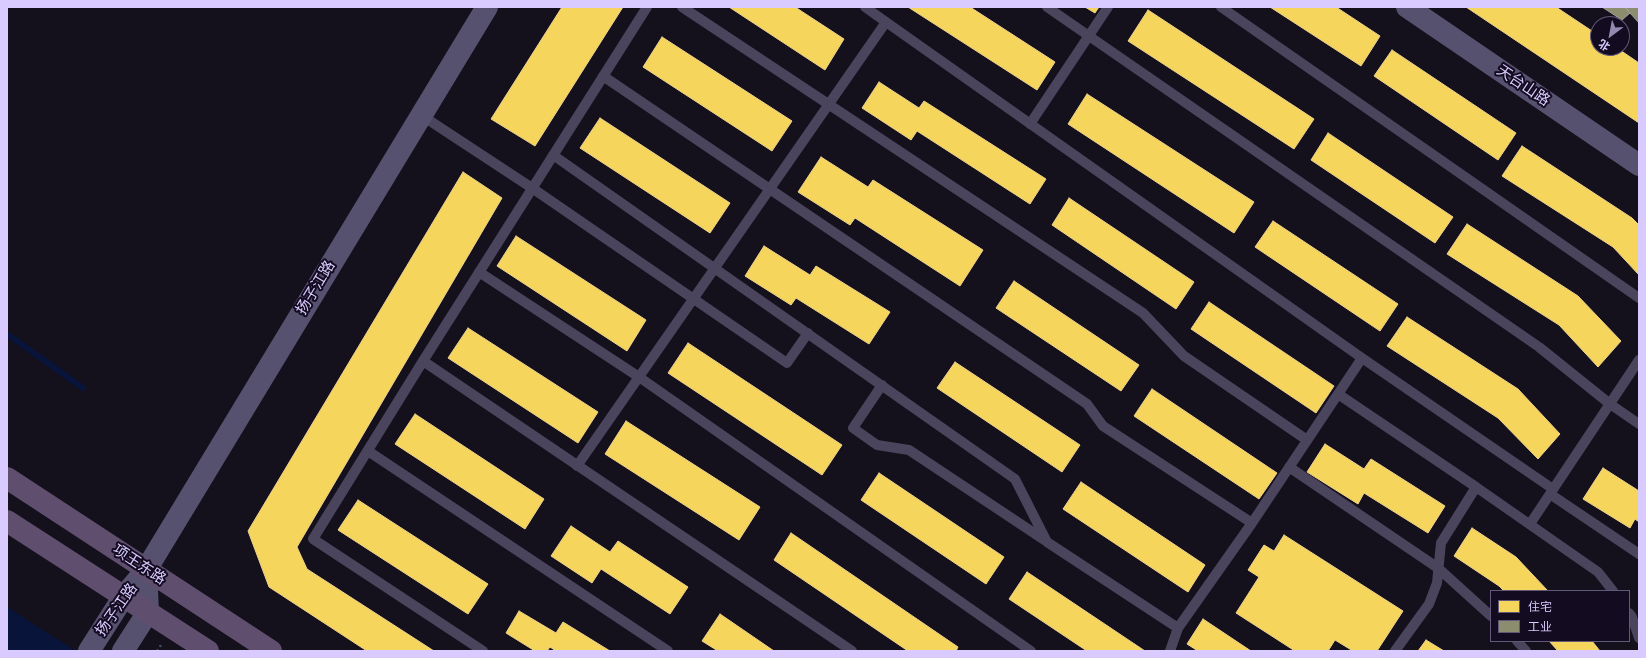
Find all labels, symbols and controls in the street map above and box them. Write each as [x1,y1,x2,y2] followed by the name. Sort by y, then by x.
[1590,16,1630,56] north arrow
[1596,36,1613,54] text: 北
[1493,62,1553,110] street label: 天台山路
[293,258,339,318] street label: 扬子江路
[109,541,169,589] street label: 项王东路
[92,580,142,640] street label: 扬子江路
[1490,590,1630,642] legend
[1528,599,1552,615] text: 住宅
[1528,619,1552,635] text: 工业

